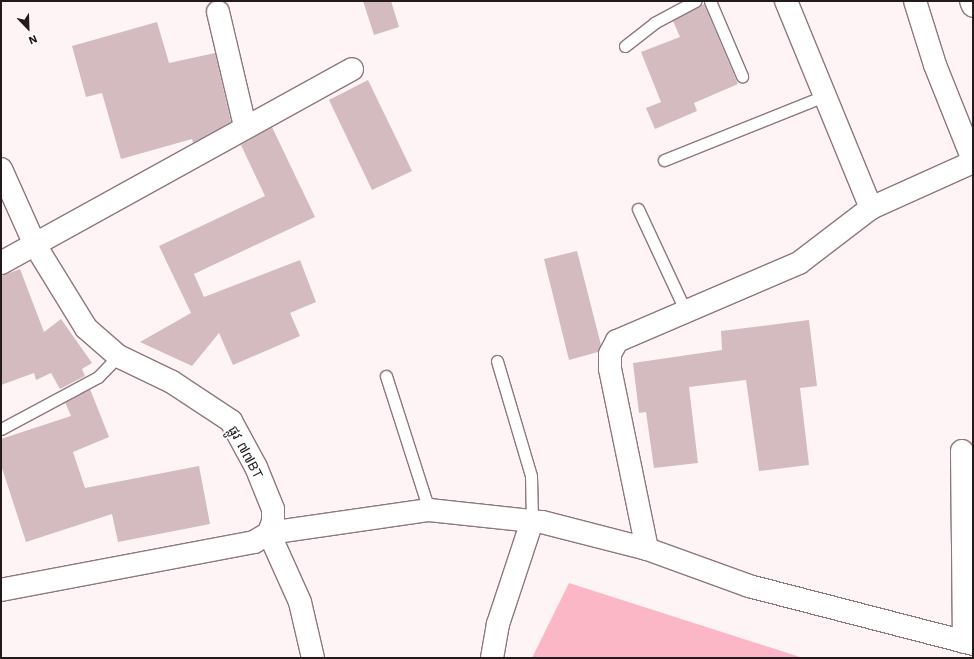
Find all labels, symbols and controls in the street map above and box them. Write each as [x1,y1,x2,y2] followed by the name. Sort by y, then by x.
[8,8,48,48] north arrow
[27,32,39,47] text: N
[225,423,267,481] street label: ផ្លូវ ៧៧BT

